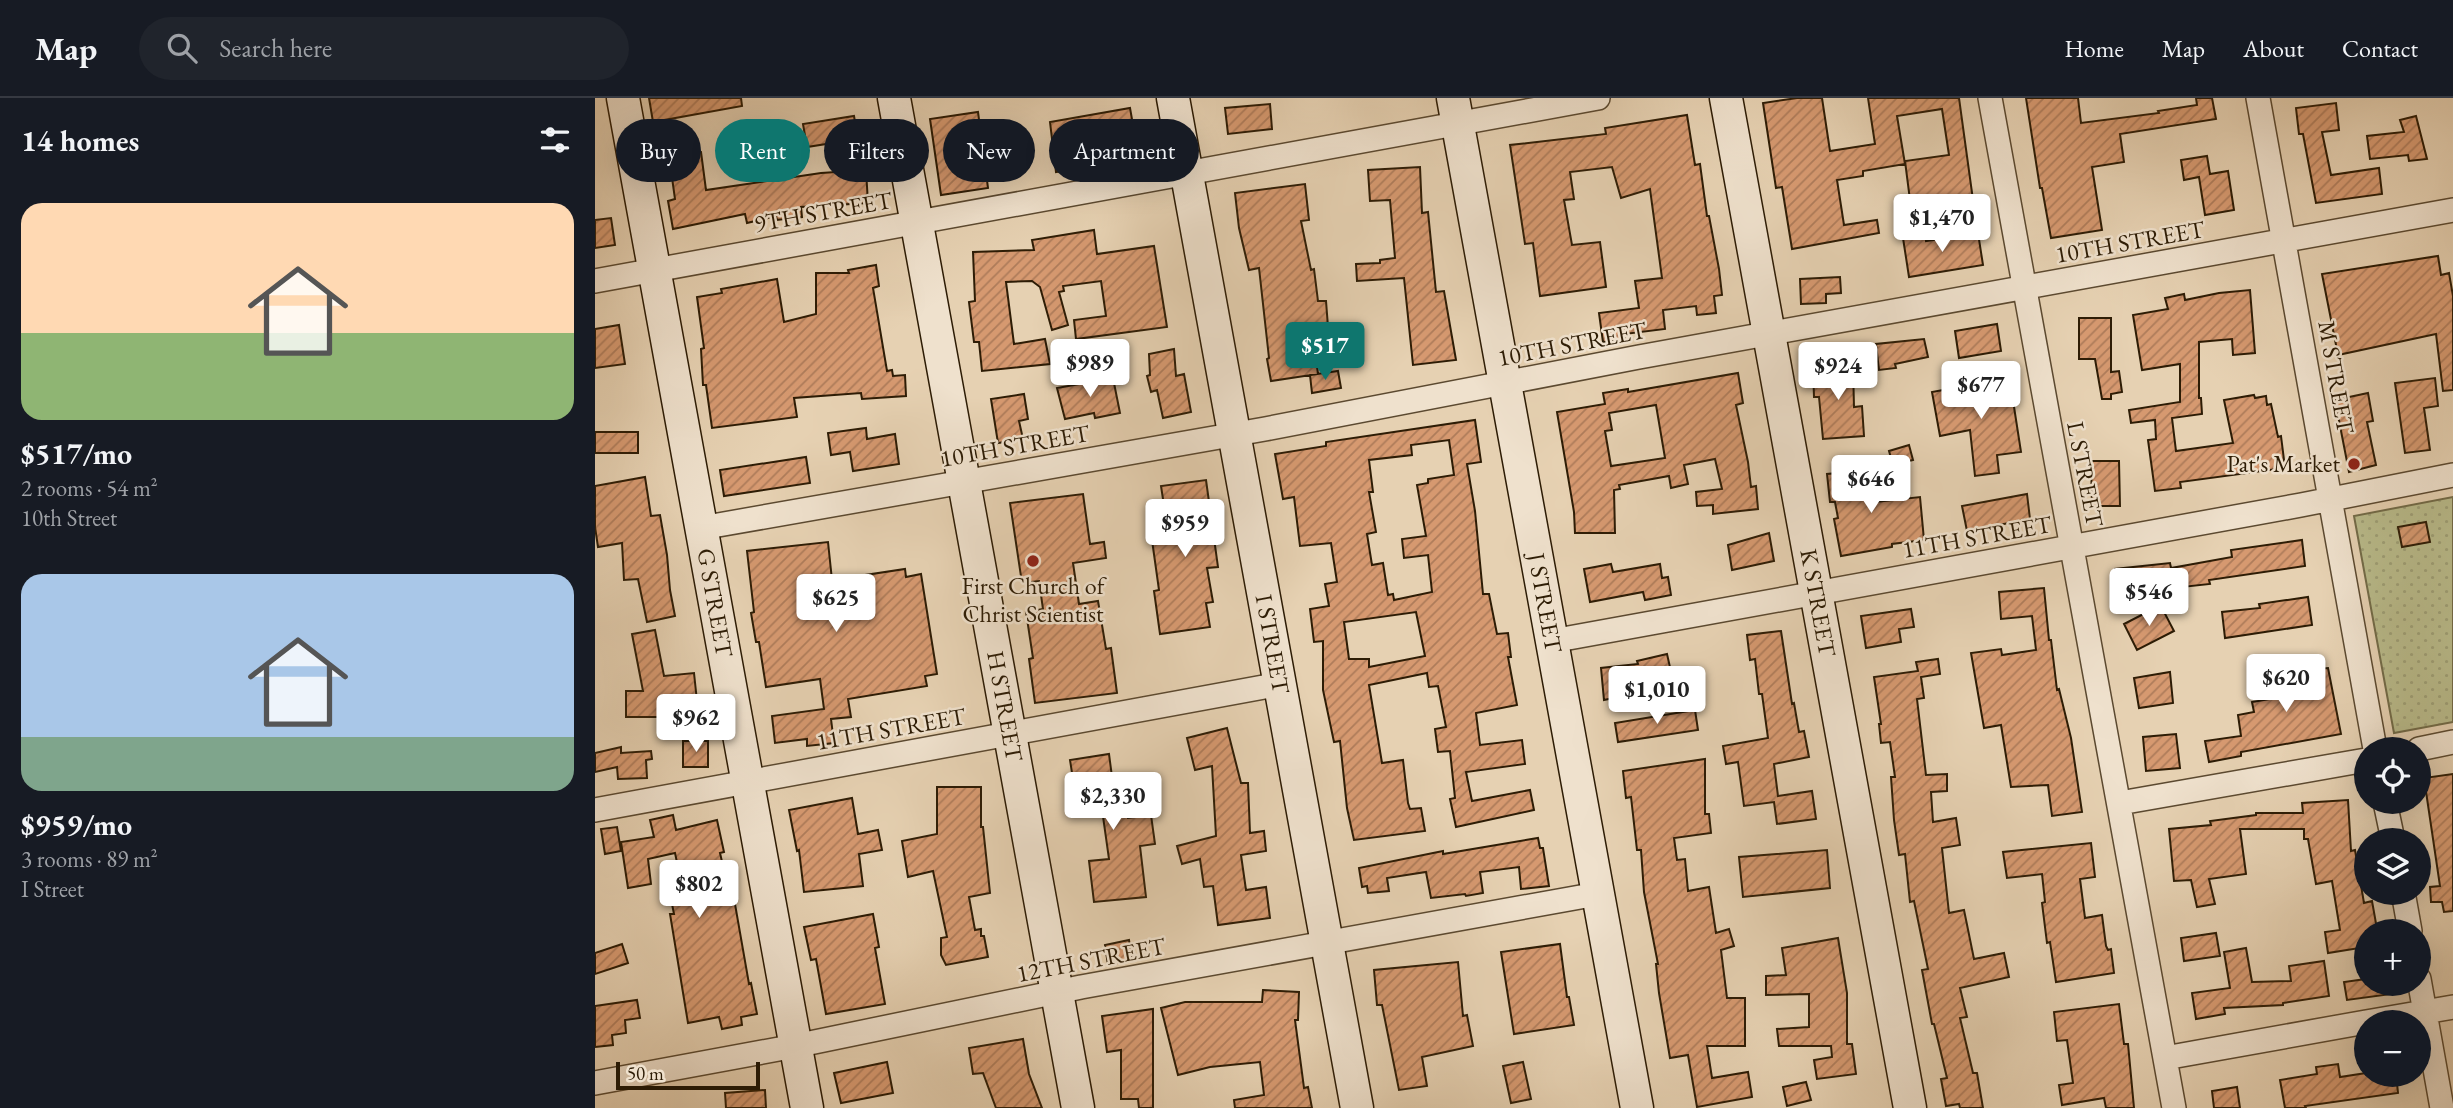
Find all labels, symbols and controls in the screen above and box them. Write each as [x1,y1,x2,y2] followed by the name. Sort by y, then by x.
[139,17,629,80] search box
[35,27,97,70] text: Map
[163,29,201,67] icon: search
[219,31,332,65] text: Search here
[2064,33,2124,64] text: Home
[2162,33,2205,64] text: Map
[2243,33,2304,64] text: About
[2342,33,2418,64] text: Contact
[616,119,701,182] chip: Buy
[715,119,810,182] chip: Rent
[824,119,929,182] chip: Filters
[943,119,1035,182] chip: New
[1049,119,1199,182] chip: Apartment
[21,121,139,160] text: 14 homes
[536,121,574,159] icon: filters
[752,184,895,239] street label: 9TH STREET
[1885,194,1999,254] pin: $1,470
[1910,202,1974,232] text: $1,470
[2053,213,2208,270] street label: 10TH STREET
[235,248,361,374] icon: home
[1495,314,1650,373] street label: 10TH STREET
[2311,318,2362,437] street label: M STREET
[1284,322,1366,382] pin: $517
[1301,330,1349,360] text: $517
[1049,340,1131,399] pin: $989
[1797,342,1879,402] pin: $924
[1066,347,1114,377] text: $989
[1814,350,1862,380] text: $924
[1940,362,2022,421] pin: $677
[1957,369,2005,399] text: $677
[938,417,1093,474] street label: 10TH STREET
[2060,419,2111,530] street label: L STREET
[21,434,132,473] text: $517/mo
[2227,448,2340,479] place label: Pat's Market
[1830,456,1912,515] pin: $646
[2346,456,2362,472] marker: Pat's Market
[1847,463,1895,493] text: $646
[21,473,158,503] text: 2 rooms · 54 m²
[1144,500,1226,559] pin: $959
[21,503,117,533] text: 10th Street
[1161,507,1209,537] text: $959
[1900,508,2055,565] street label: 11TH STREET
[690,546,741,660] street label: G STREET
[1793,546,1844,660] street label: K STREET
[1521,548,1570,656] street label: J STREET
[1025,553,1041,569] marker: First Church of Christ Scientist
[2108,568,2190,628] pin: $546
[962,570,1108,629] place label: First Church of Christ Scientist
[795,574,877,634] pin: $625
[2125,576,2173,606] text: $546
[812,582,860,612] text: $625
[1249,592,1297,697] street label: I STREET
[235,619,361,745] icon: home
[980,648,1031,765] street label: H STREET
[2245,654,2327,714] pin: $620
[2262,662,2310,692] text: $620
[1600,666,1714,726] pin: $1,010
[1625,674,1689,704] text: $1,010
[655,694,737,754] pin: $962
[814,700,969,757] street label: 11TH STREET
[672,702,720,732] text: $962
[2354,737,2431,1087] map controls
[2354,737,2431,814] button: locate
[1056,772,1170,832] pin: $2,330
[1081,780,1145,810] text: $2,330
[21,805,132,844] text: $959/mo
[2354,828,2431,905] button: layers
[21,844,158,874] text: 3 rooms · 89 m²
[658,860,740,920] pin: $802
[675,868,723,898] text: $802
[21,874,84,904] text: I Street
[2354,919,2431,996] button: +
[1014,930,1169,989] street label: 12TH STREET
[2354,1010,2431,1087] button: −
[616,1059,759,1091] scale bar
[627,1061,664,1086] text: 50 m

